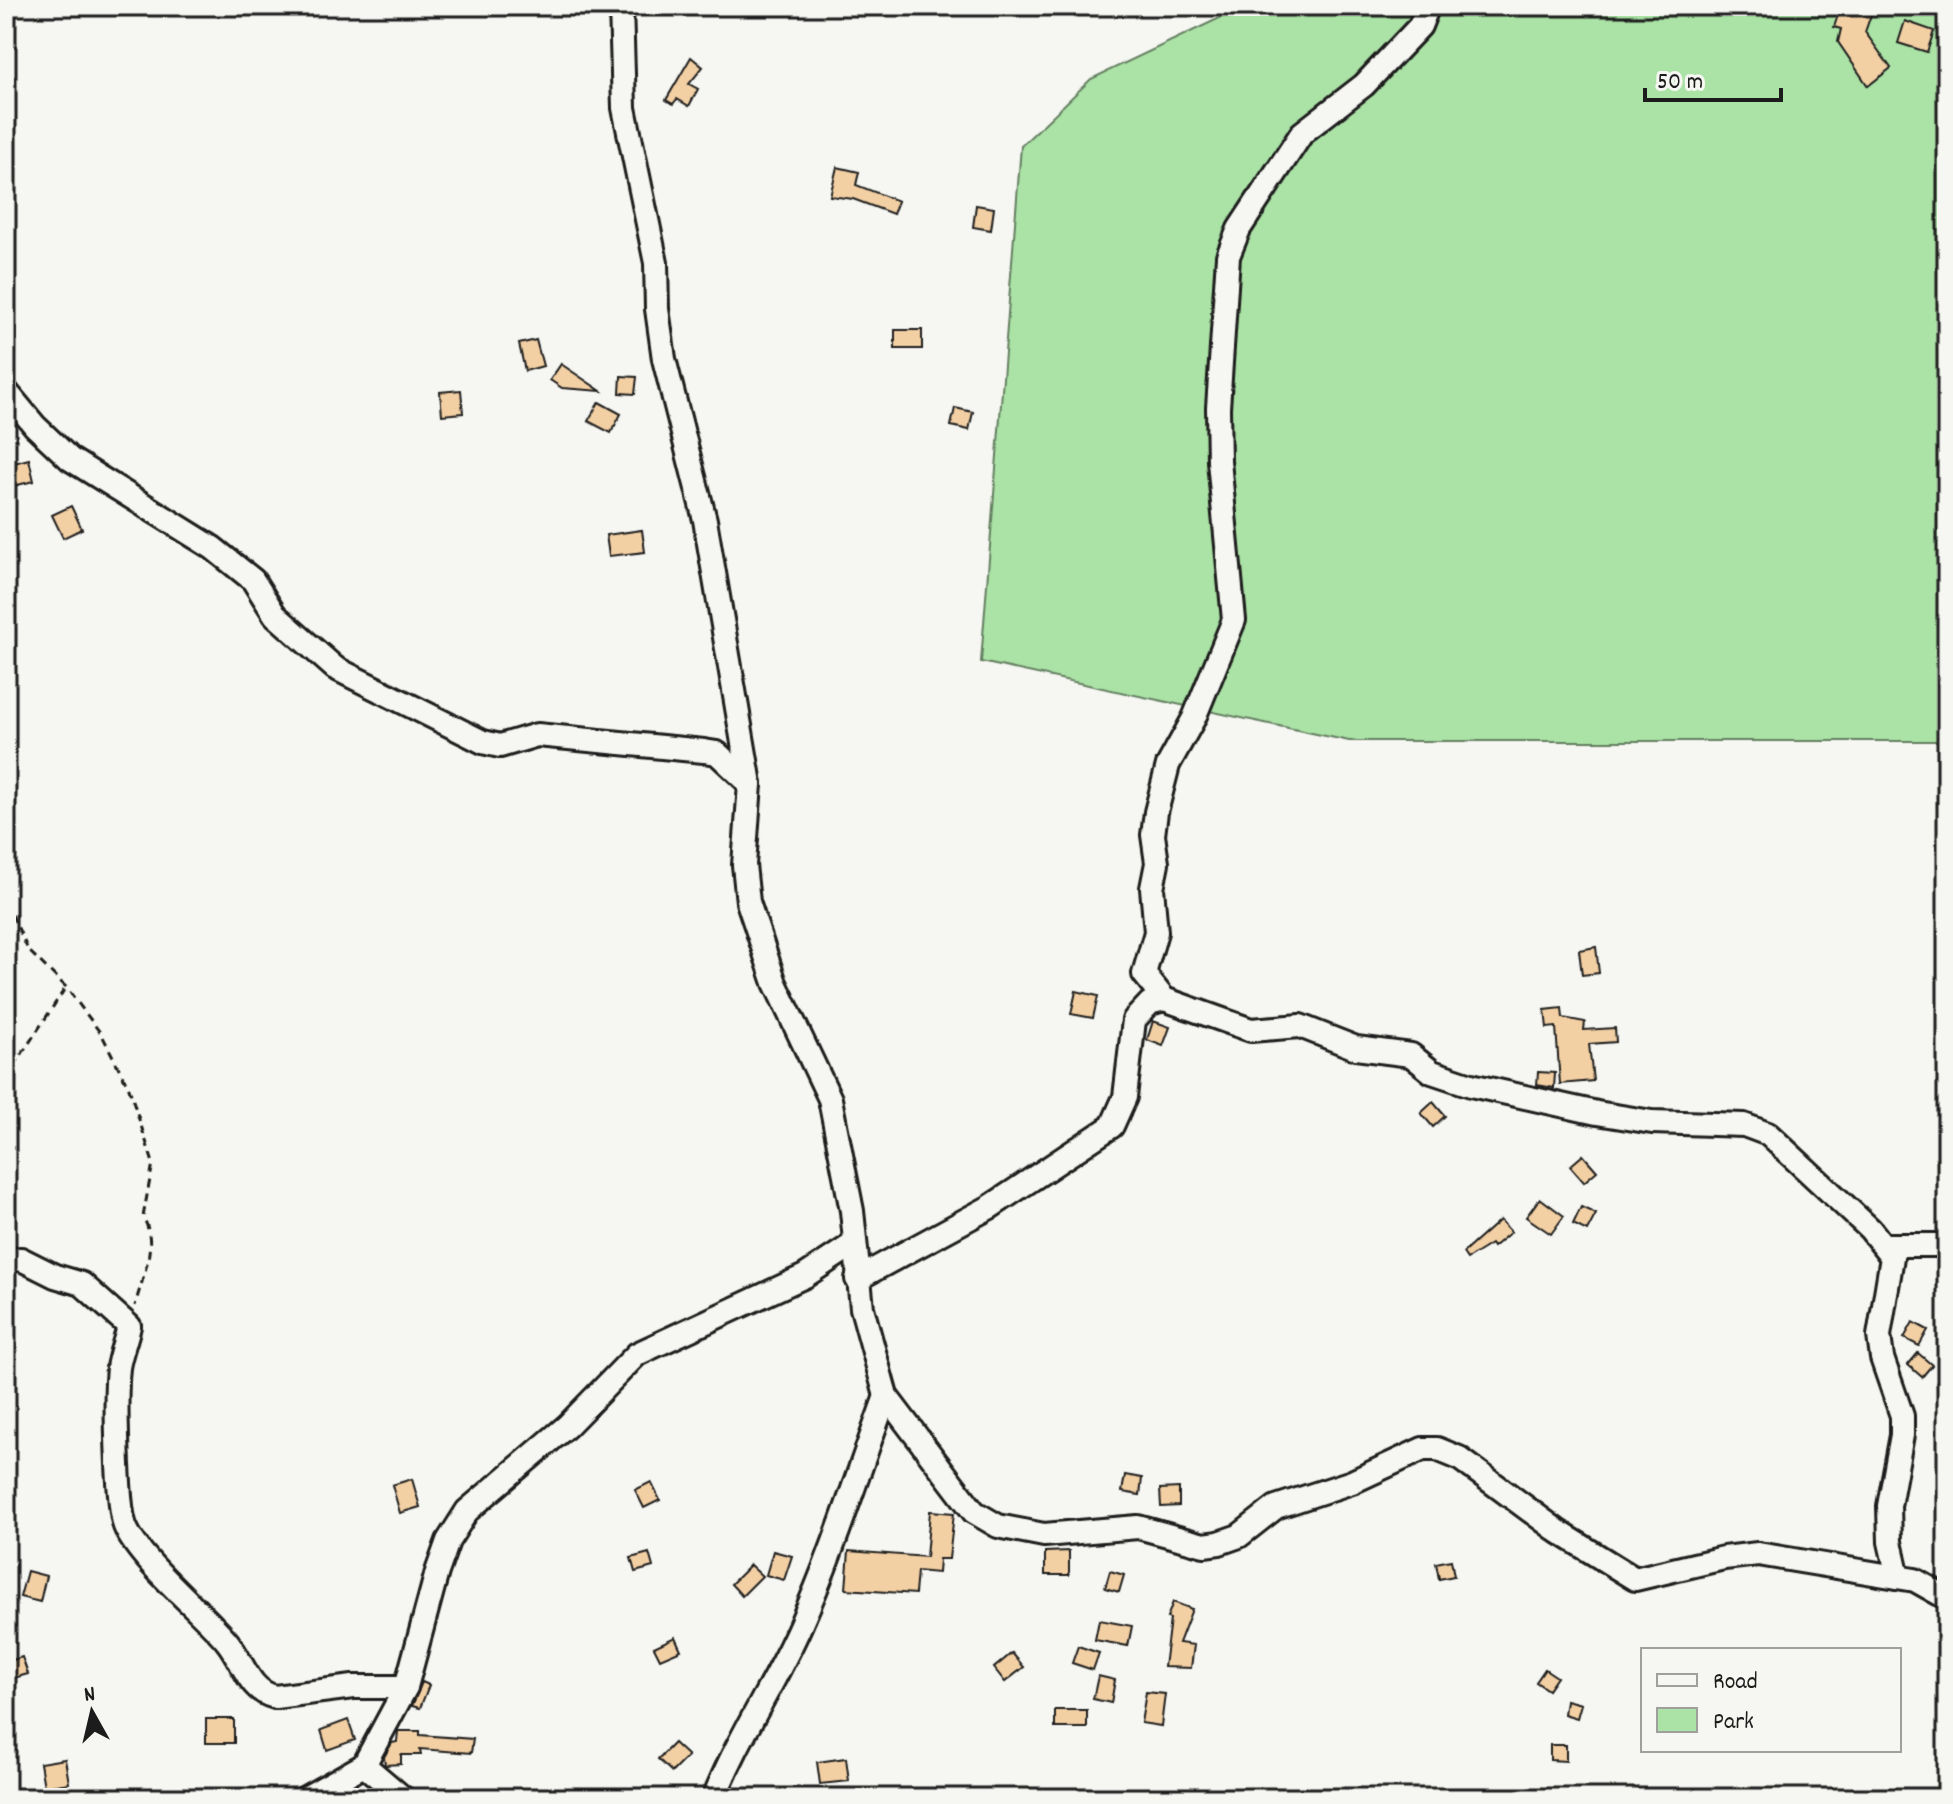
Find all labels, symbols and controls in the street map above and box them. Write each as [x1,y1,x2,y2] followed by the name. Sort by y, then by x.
[1645,52,1781,102] scale bar
[1657,66,1703,100] text: 50 m
[1641,1648,1901,1752] legend
[1713,1666,1758,1700] text: Road
[52,1672,132,1752] north arrow
[82,1680,97,1712] text: N
[1713,1706,1754,1740] text: Park

